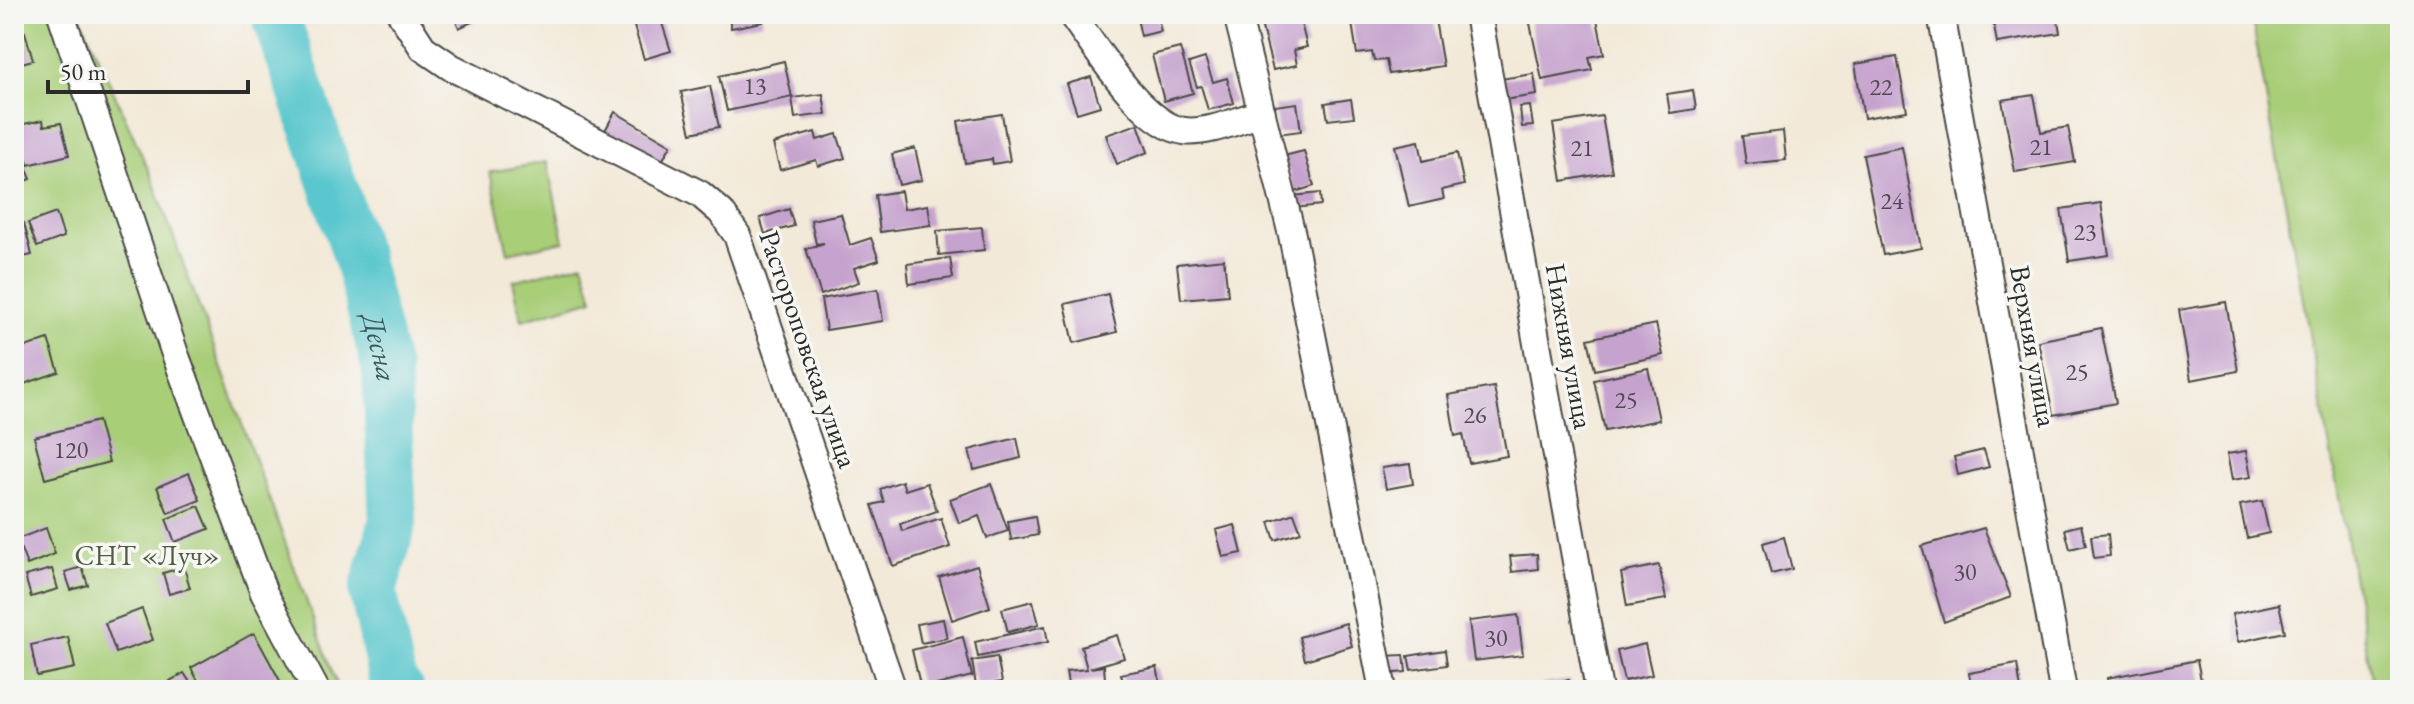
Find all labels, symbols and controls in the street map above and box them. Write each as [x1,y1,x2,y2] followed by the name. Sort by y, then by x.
[48,44,248,94] scale bar
[60,56,107,87] text: 50 m
[743,70,767,101] house number: 13
[1869,71,1893,102] house number: 22
[2029,131,2053,162] house number: 21
[1570,132,1594,163] house number: 21
[1880,185,1904,216] house number: 24
[2073,216,2097,247] house number: 23
[751,226,867,473] street label: Растороповская улица
[1538,260,1602,433] street label: Нижняя улица
[2002,262,2066,430] street label: Верхняя улица
[353,307,407,383] water label: Десна
[2065,356,2089,387] house number: 25
[1614,384,1638,415] house number: 25
[1463,399,1487,430] house number: 26
[54,434,88,465] house number: 120
[75,537,219,573] park label: СНТ «Луч»
[1953,556,1977,587] house number: 30
[1484,622,1508,653] house number: 30

